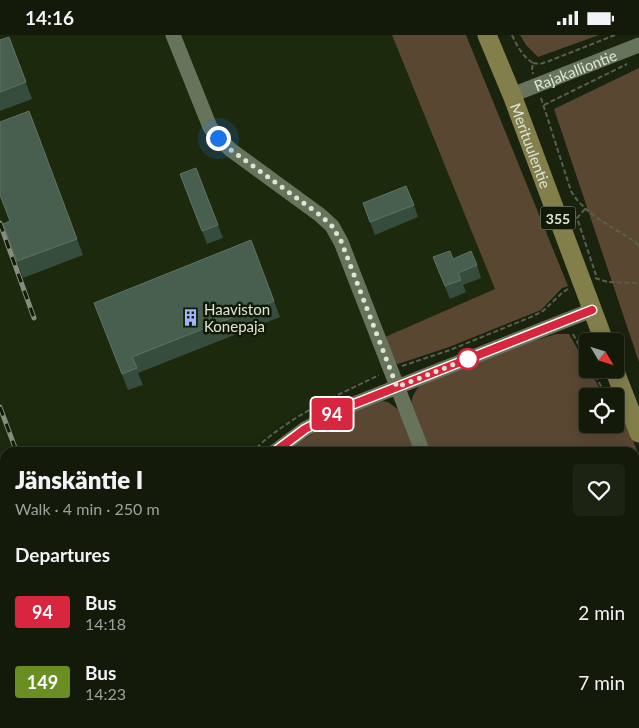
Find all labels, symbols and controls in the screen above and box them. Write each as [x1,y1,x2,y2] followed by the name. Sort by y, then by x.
[25,6,74,29] text: 14:16
[531,46,619,95] street label: Rajakalliontie
[507,100,555,191] street label: Merituulentie
[206,126,231,151] your location
[540,207,576,229] road number: 355
[204,300,270,335] place label: Haaviston Konepaja
[180,308,200,328] building icon: Haaviston Konepaja
[579,333,624,377] north arrow
[579,333,624,433] map controls
[457,348,479,370] unlabelled marker
[579,388,624,433] button: locate
[310,398,354,430] line badge: 94
[322,403,342,425] text: 94
[573,464,625,516] button: heart
[15,465,143,494] text: Jänskäntie I
[15,499,160,518] text: Walk · 4 min · 250 m
[15,543,110,566] text: Departures
[85,591,116,614] text: Bus
[32,601,53,623] text: 94
[578,601,625,624] text: 2 min
[85,614,126,633] text: 14:18
[85,661,116,684] text: Bus
[27,671,58,693] text: 149
[578,671,625,694] text: 7 min
[85,684,126,703] text: 14:23

